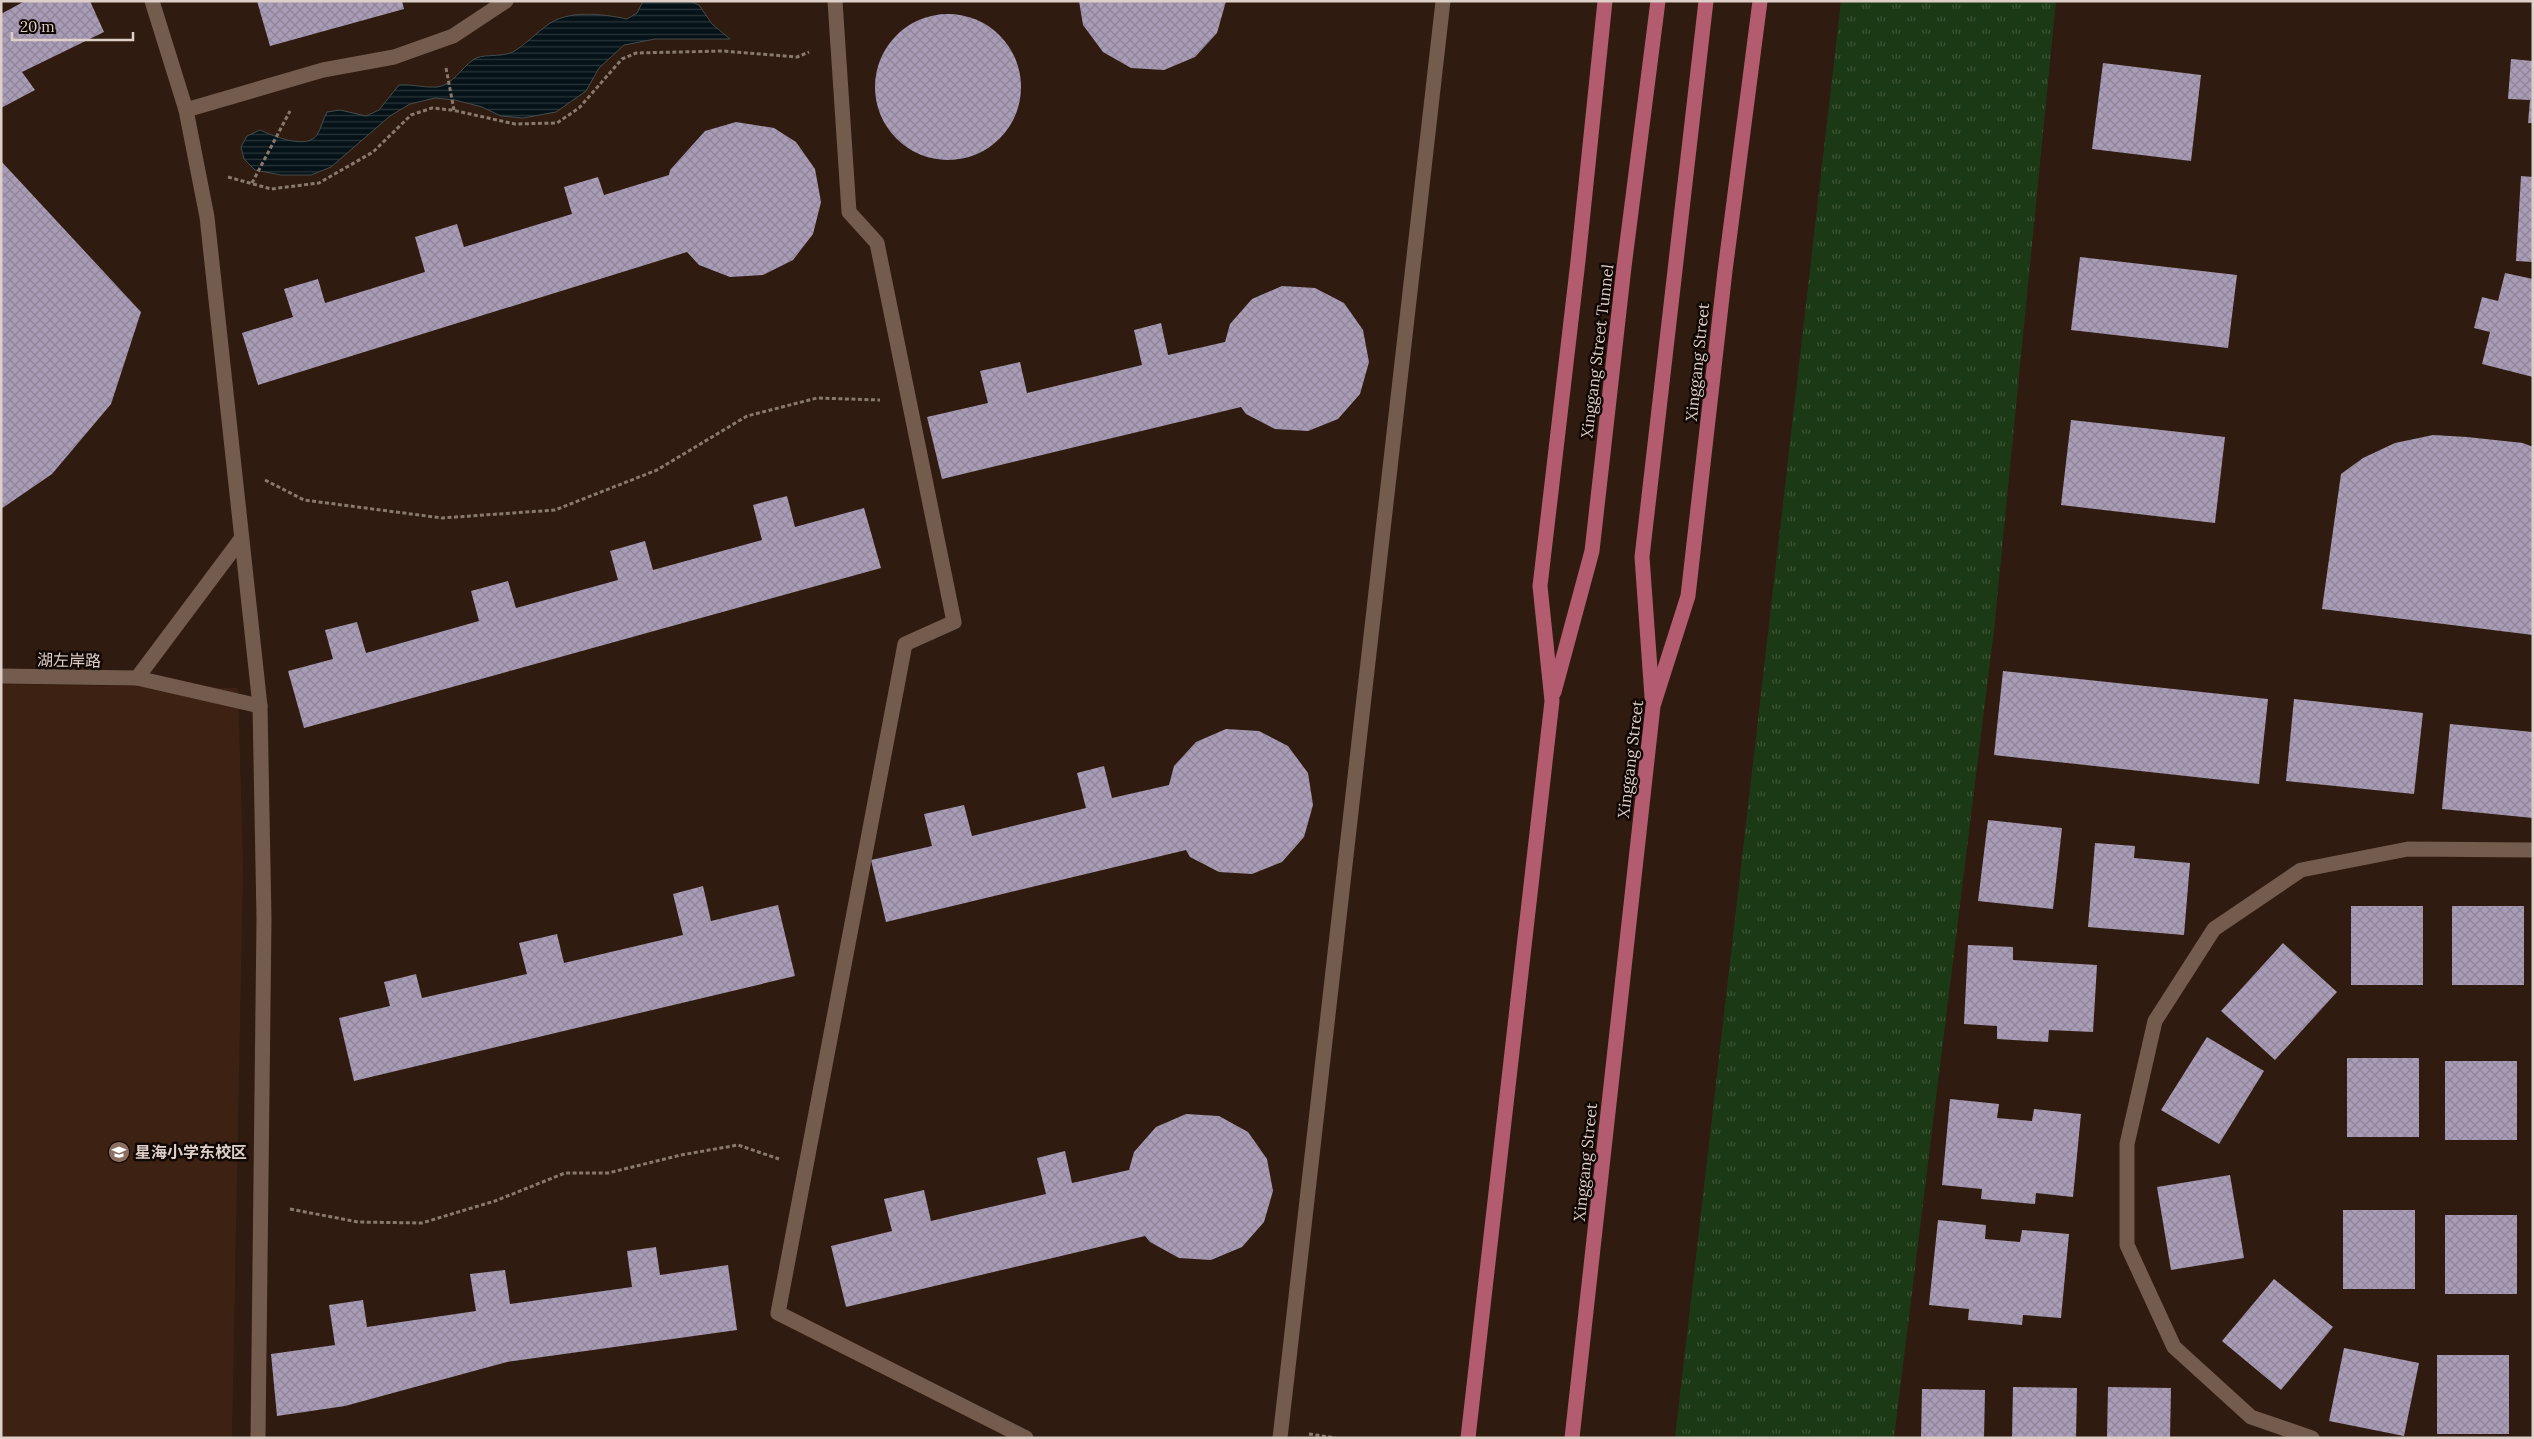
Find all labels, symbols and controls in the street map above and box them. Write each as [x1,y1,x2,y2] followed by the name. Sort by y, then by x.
[12,10,134,42] scale bar
[20,17,55,36] text: 20 m
[1576,263,1618,439] street label: Xinggang Street Tunnel
[1681,301,1713,422] street label: Xinggang Street
[37,649,101,671] street label: 湖左岸路
[1613,698,1647,819] street label: Xinggang Street
[1569,1101,1601,1222] street label: Xinggang Street
[107,1140,131,1164] school or university icon: 星海小学东校区
[135,1142,247,1162] place label: 星海小学东校区

